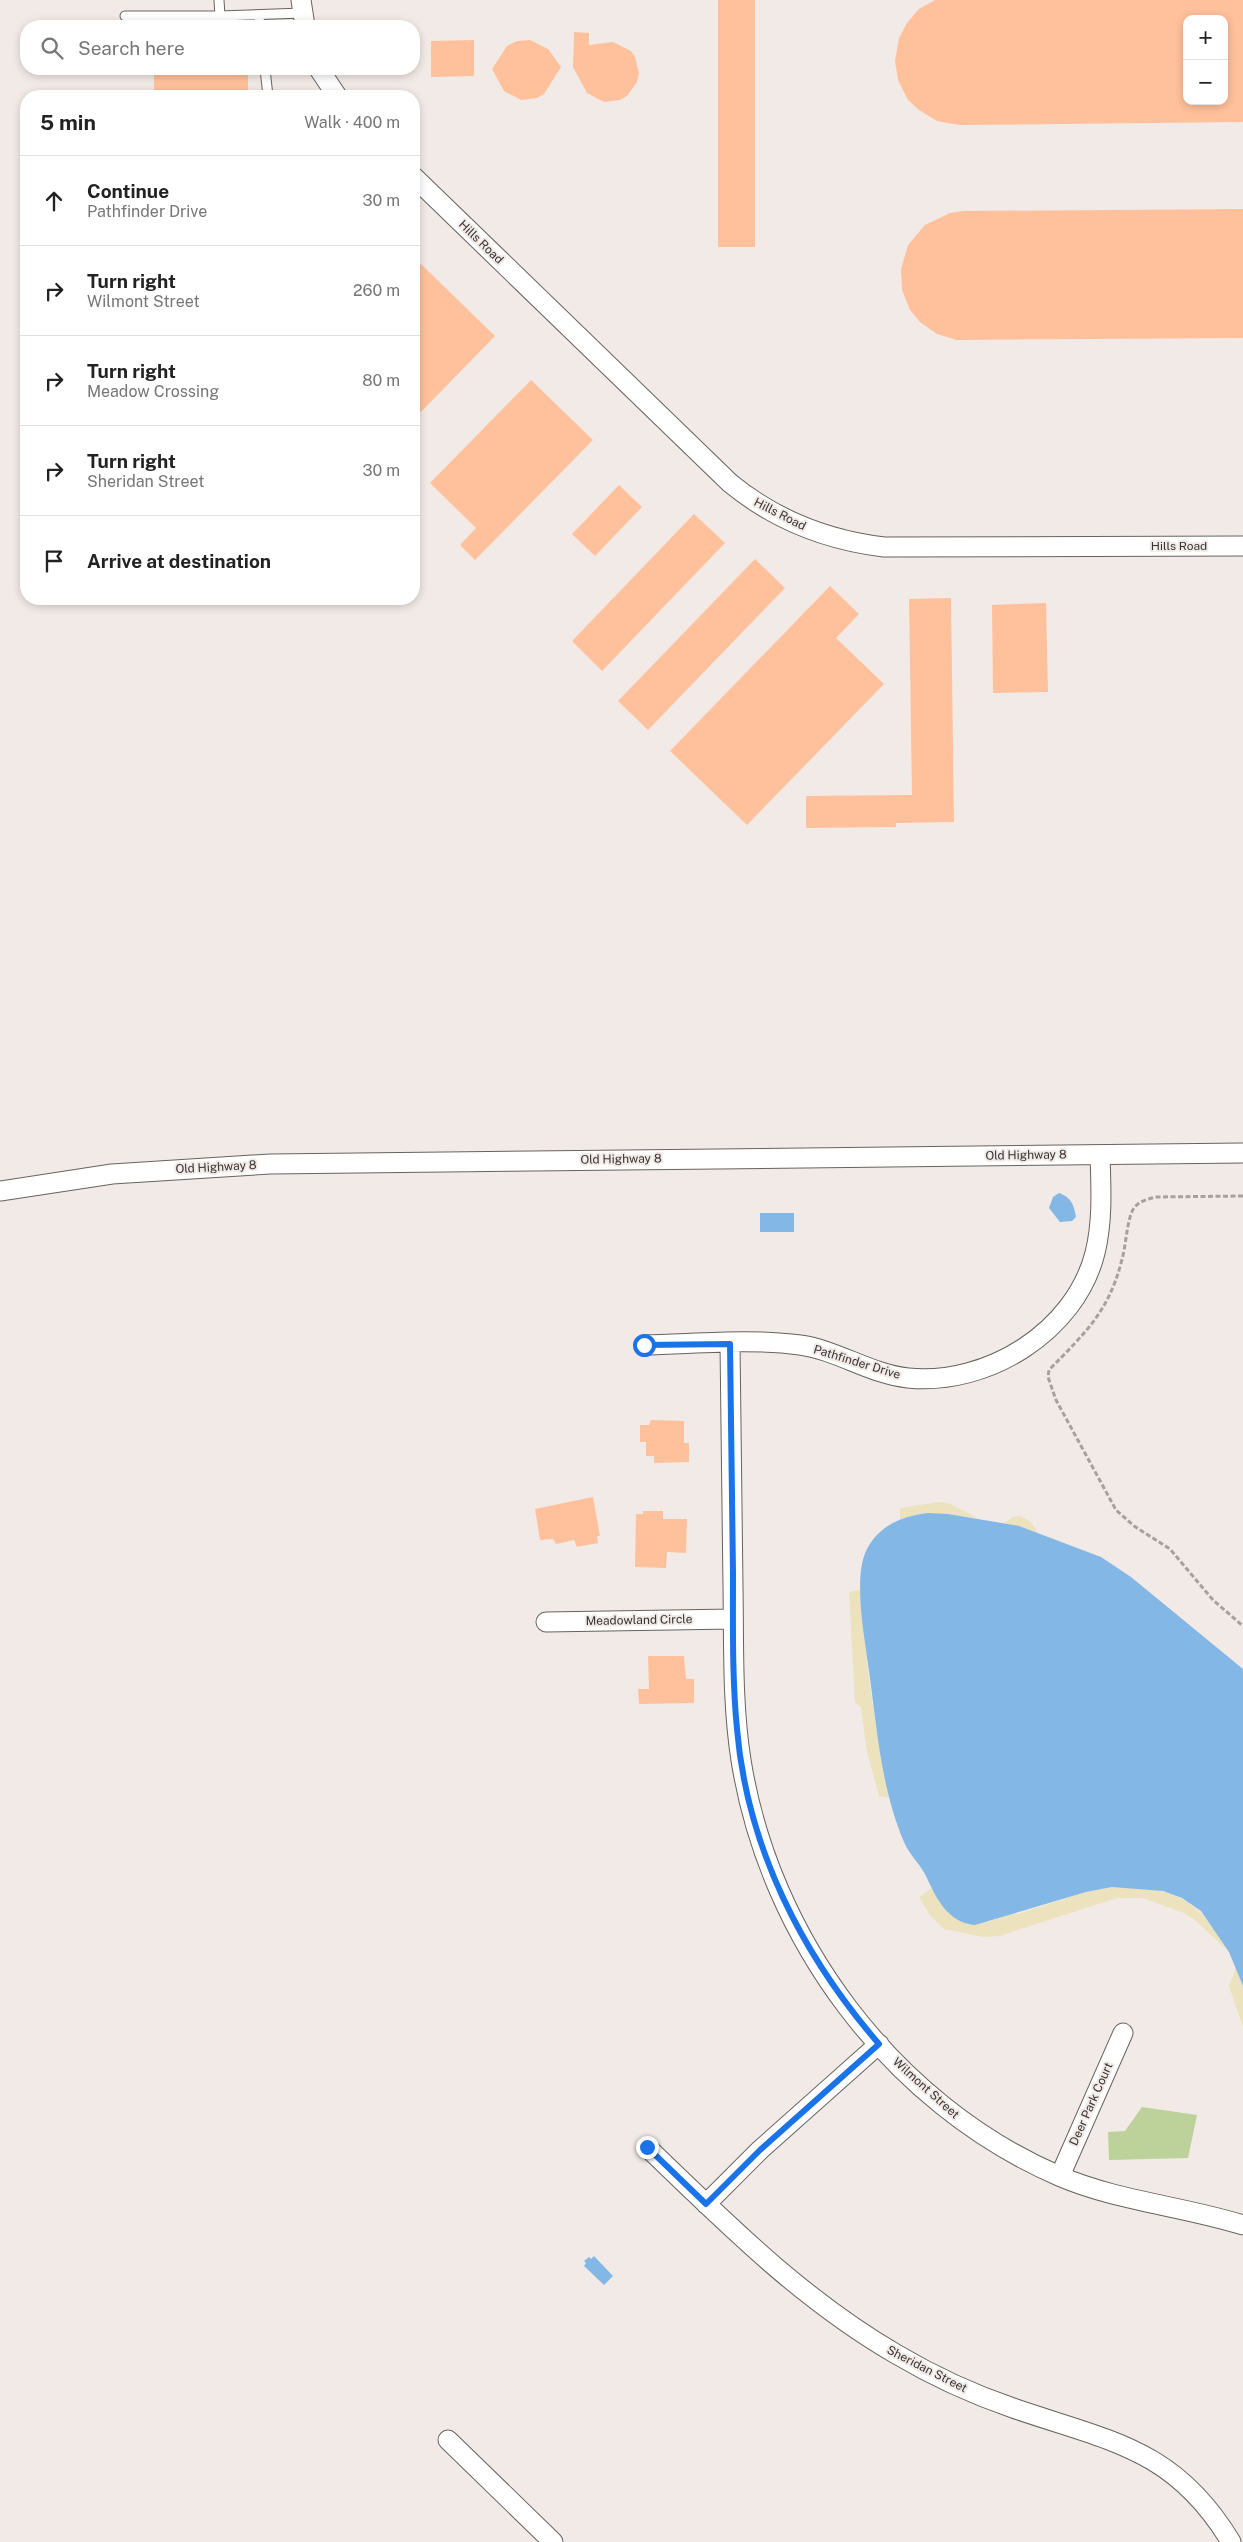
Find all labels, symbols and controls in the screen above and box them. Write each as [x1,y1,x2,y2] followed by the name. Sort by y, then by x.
[1183,15,1228,105] map controls
[1183,15,1228,60] button: +
[20,20,420,75] search box
[38,34,66,62] icon: search
[78,37,185,59] text: Search here
[1183,60,1228,105] button: −
[40,110,96,135] text: 5 min
[304,113,400,132] text: Walk · 400 m
[87,180,169,202] text: Continue
[40,187,68,215] icon: ahead
[363,191,400,210] text: 30 m
[87,202,207,221] text: Pathfinder Drive
[456,217,506,267] street label: Hills Road
[87,270,176,292] text: Turn right
[40,277,68,305] icon: right
[353,281,400,300] text: 260 m
[87,292,200,311] text: Wilmont Street
[87,360,176,382] text: Turn right
[40,367,68,395] icon: right
[362,371,400,390] text: 80 m
[87,382,219,401] text: Meadow Crossing
[87,450,176,472] text: Turn right
[40,457,68,485] icon: right
[363,461,400,480] text: 30 m
[87,472,204,491] text: Sheridan Street
[752,495,808,533] street label: Hills Road
[1151,539,1207,553] street label: Hills Road
[40,547,68,575] icon: arrive
[87,550,271,572] text: Arrive at destination
[985,1147,1067,1163] street label: Old Highway 8
[580,1151,662,1167] street label: Old Highway 8
[175,1158,257,1176] street label: Old Highway 8
[633,1334,656,1357] route start
[812,1342,902,1382] street label: Pathfinder Drive
[585,1612,693,1628] street label: Meadowland Circle
[890,2055,962,2122] street label: Wilmont Street
[1066,2060,1116,2148] street label: Deer Park Court
[636,2136,659,2159] route end
[885,2343,970,2395] street label: Sheridan Street

